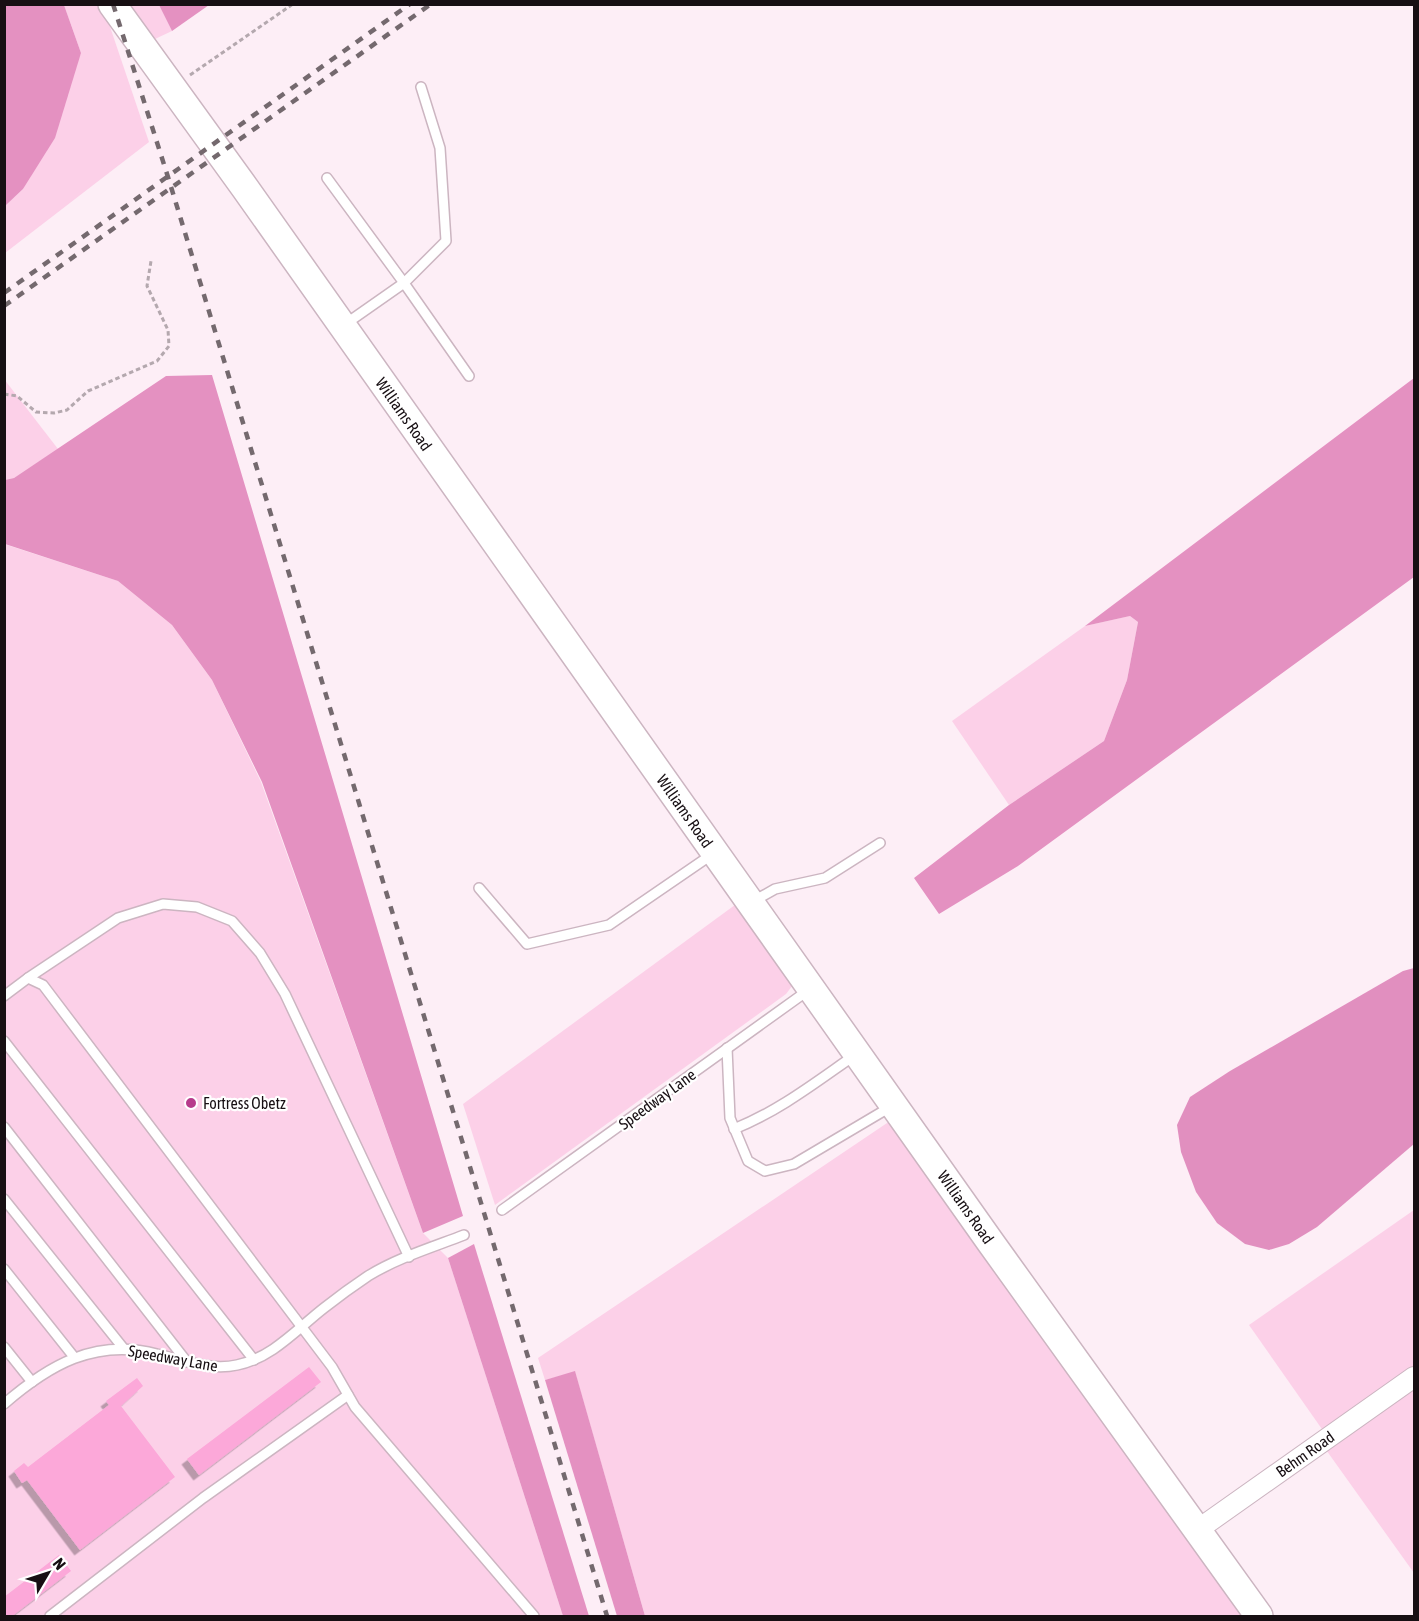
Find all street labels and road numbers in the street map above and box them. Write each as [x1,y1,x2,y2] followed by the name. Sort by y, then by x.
[372,374,436,454] street label: Williams Road
[653,771,717,851] street label: Williams Road
[615,1065,699,1134] street label: Speedway Lane
[934,1167,998,1247] street label: Williams Road
[127,1341,219,1376] street label: Speedway Lane
[1272,1427,1338,1481] street label: Behm Road

